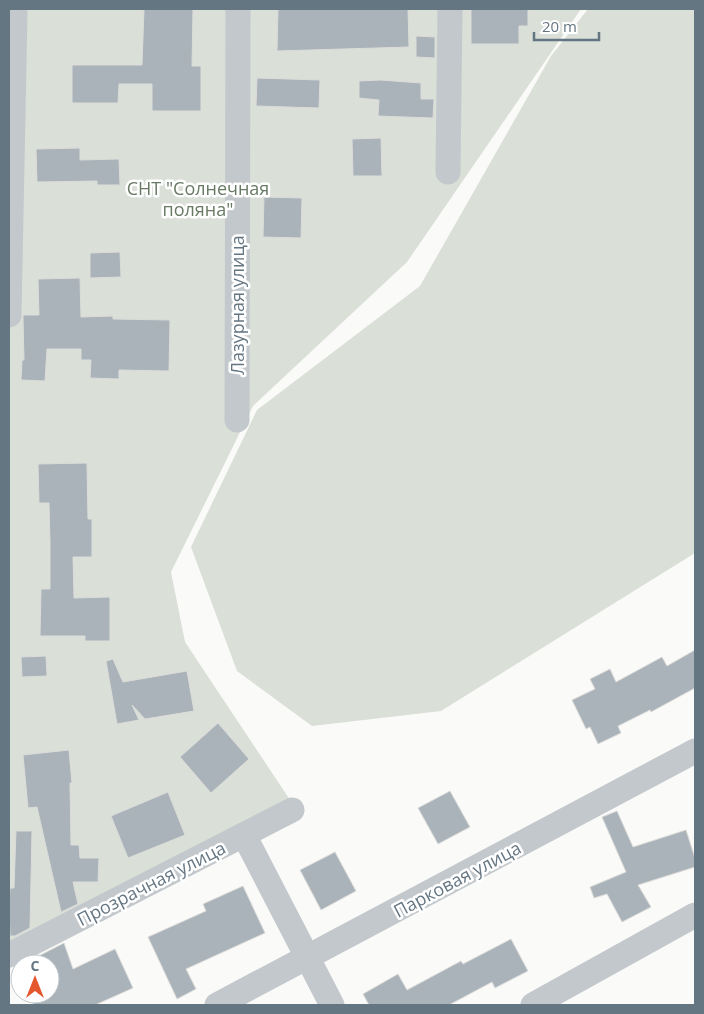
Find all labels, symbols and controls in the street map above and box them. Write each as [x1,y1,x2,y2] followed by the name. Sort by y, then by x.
[534,10,599,42] scale bar
[542,16,577,36] text: 20 m
[127,176,269,221] park label: СНТ "Солнечная поляна"
[225,235,249,375] street label: Лазурная улица
[73,835,229,931] street label: Прозрачная улица
[389,835,525,923] street label: Парковая улица
[10,954,60,1004] north arrow
[31,956,40,975] text: С

